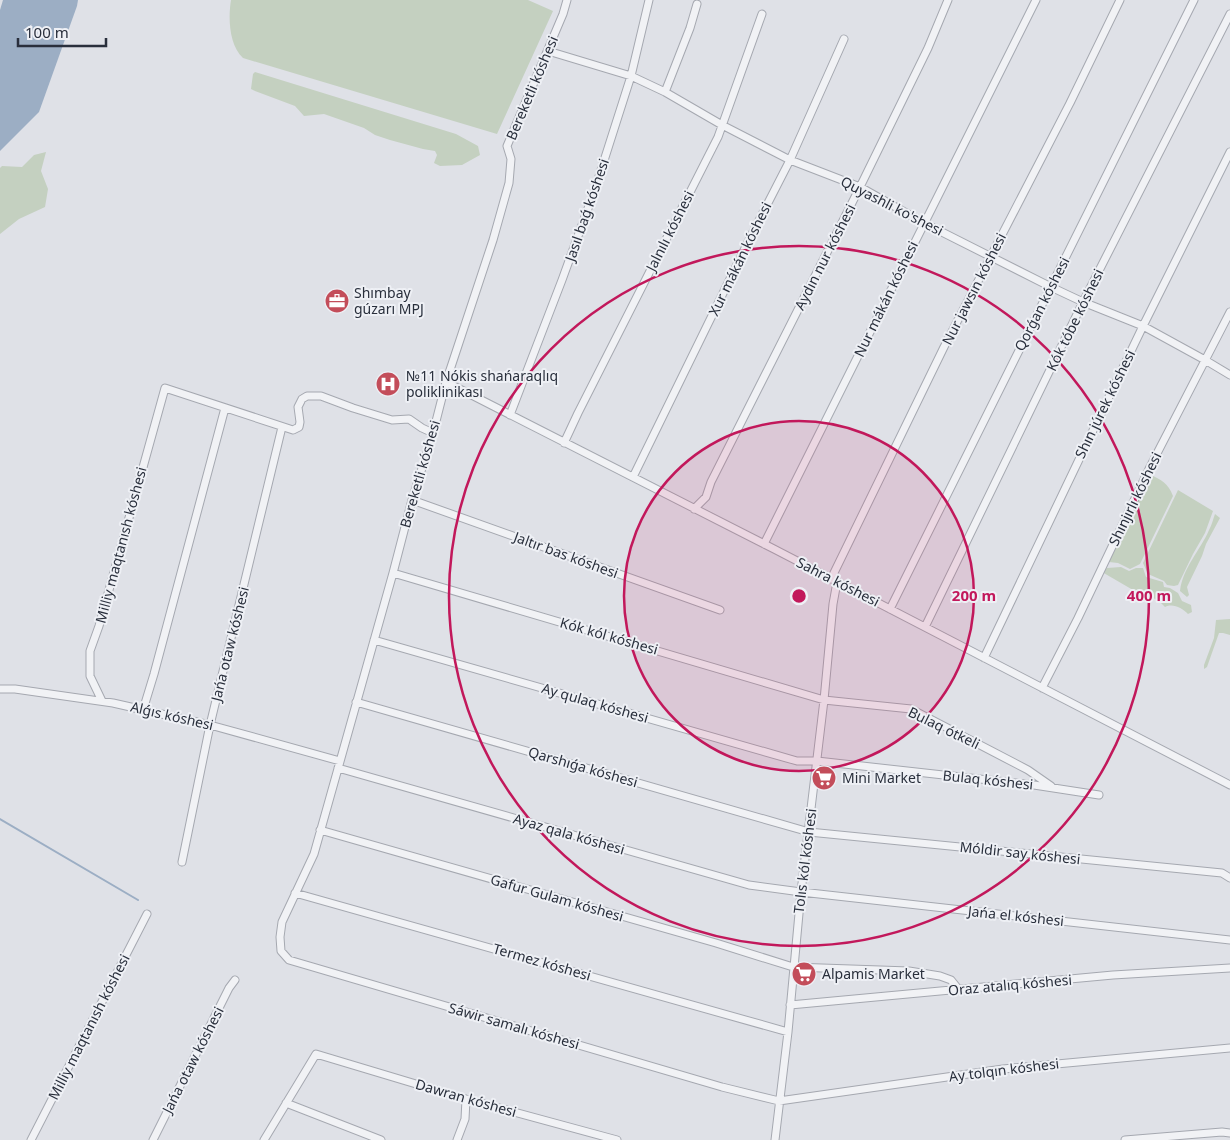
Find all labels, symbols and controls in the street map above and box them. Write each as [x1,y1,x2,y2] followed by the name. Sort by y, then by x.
[18,15,105,47] scale bar
[25,22,69,42] text: 100 m
[501,33,562,143] street label: Bereketli kóshesi
[559,156,613,266] street label: Jasıl baǵ kóshesi
[838,171,947,240] street label: Quyashli ko'shesi
[640,187,698,276] street label: Jalnılı kóshesi
[704,199,775,319] street label: Xur mákán kóshesi
[790,200,860,313] street label: Aydın nur kóshesi
[937,230,1010,348] street label: Nur jawsın kóshesi
[849,238,922,360] street label: Nur mákán kóshesi
[1010,253,1074,354] street label: Qorǵan kóshesi
[1042,266,1108,374] street label: Kók tóbe kóshesi
[354,283,424,318] place label: Shımbay gúzarı MPJ
[324,288,350,314] office icon: Shımbay gúzarı MPJ
[1070,346,1139,461] street label: Shın júrek kóshesi
[406,366,558,401] place label: №11 Nókis shańaraqlıq poliklinikası
[375,371,401,397] hospital icon: №11 Nókis shańaraqlıq poliklinikası
[395,418,444,530] street label: Bereketli kóshesi
[1104,449,1165,549] street label: Shınjırlı kóshesi
[90,465,151,625] street label: Milliy maqtanısh kóshesi
[509,526,621,582] street label: Jaltır bas kóshesi
[793,552,883,611] street label: Sahra kóshesi
[206,585,253,705] street label: Jańa otaw kóshesi
[952,585,996,605] text: 200 m
[1127,585,1171,605] text: 400 m
[790,587,808,605] centre of rings
[558,612,660,659] street label: Kók kól kóshesi
[540,678,651,727] street label: Ay qulaq kóshesi
[129,697,215,734] street label: Alǵıs kóshesi
[905,702,983,753] street label: Bulaq ótkeli
[526,742,640,791] street label: Qarshıǵa kóshesi
[811,765,837,791] supermarket icon: Mini Market
[942,765,1034,794] street label: Bulaq kóshesi
[842,768,921,787] place label: Mini Market
[789,807,820,914] street label: Tolıs kól kóshesi
[511,809,627,859] street label: Ayaz qala kóshesi
[959,837,1081,868] street label: Móldir say kóshesi
[488,869,626,926] street label: Gafur Gulam kóshesi
[965,901,1065,930] street label: Jańa el kóshesi
[491,938,593,985] street label: Termez kóshesi
[44,951,134,1103] street label: Milliy maqtanısh kóshesi
[791,961,817,987] supermarket icon: Alpamis Market
[822,964,925,983] place label: Alpamis Market
[947,970,1073,999] street label: Oraz atalıq kóshesi
[446,998,582,1053] street label: Sáwir samalı kóshesi
[157,1003,228,1118] street label: Jańa otaw kóshesi
[948,1053,1060,1086] street label: Ay tolqın kóshesi
[413,1074,519,1121] street label: Dawran kóshesi

